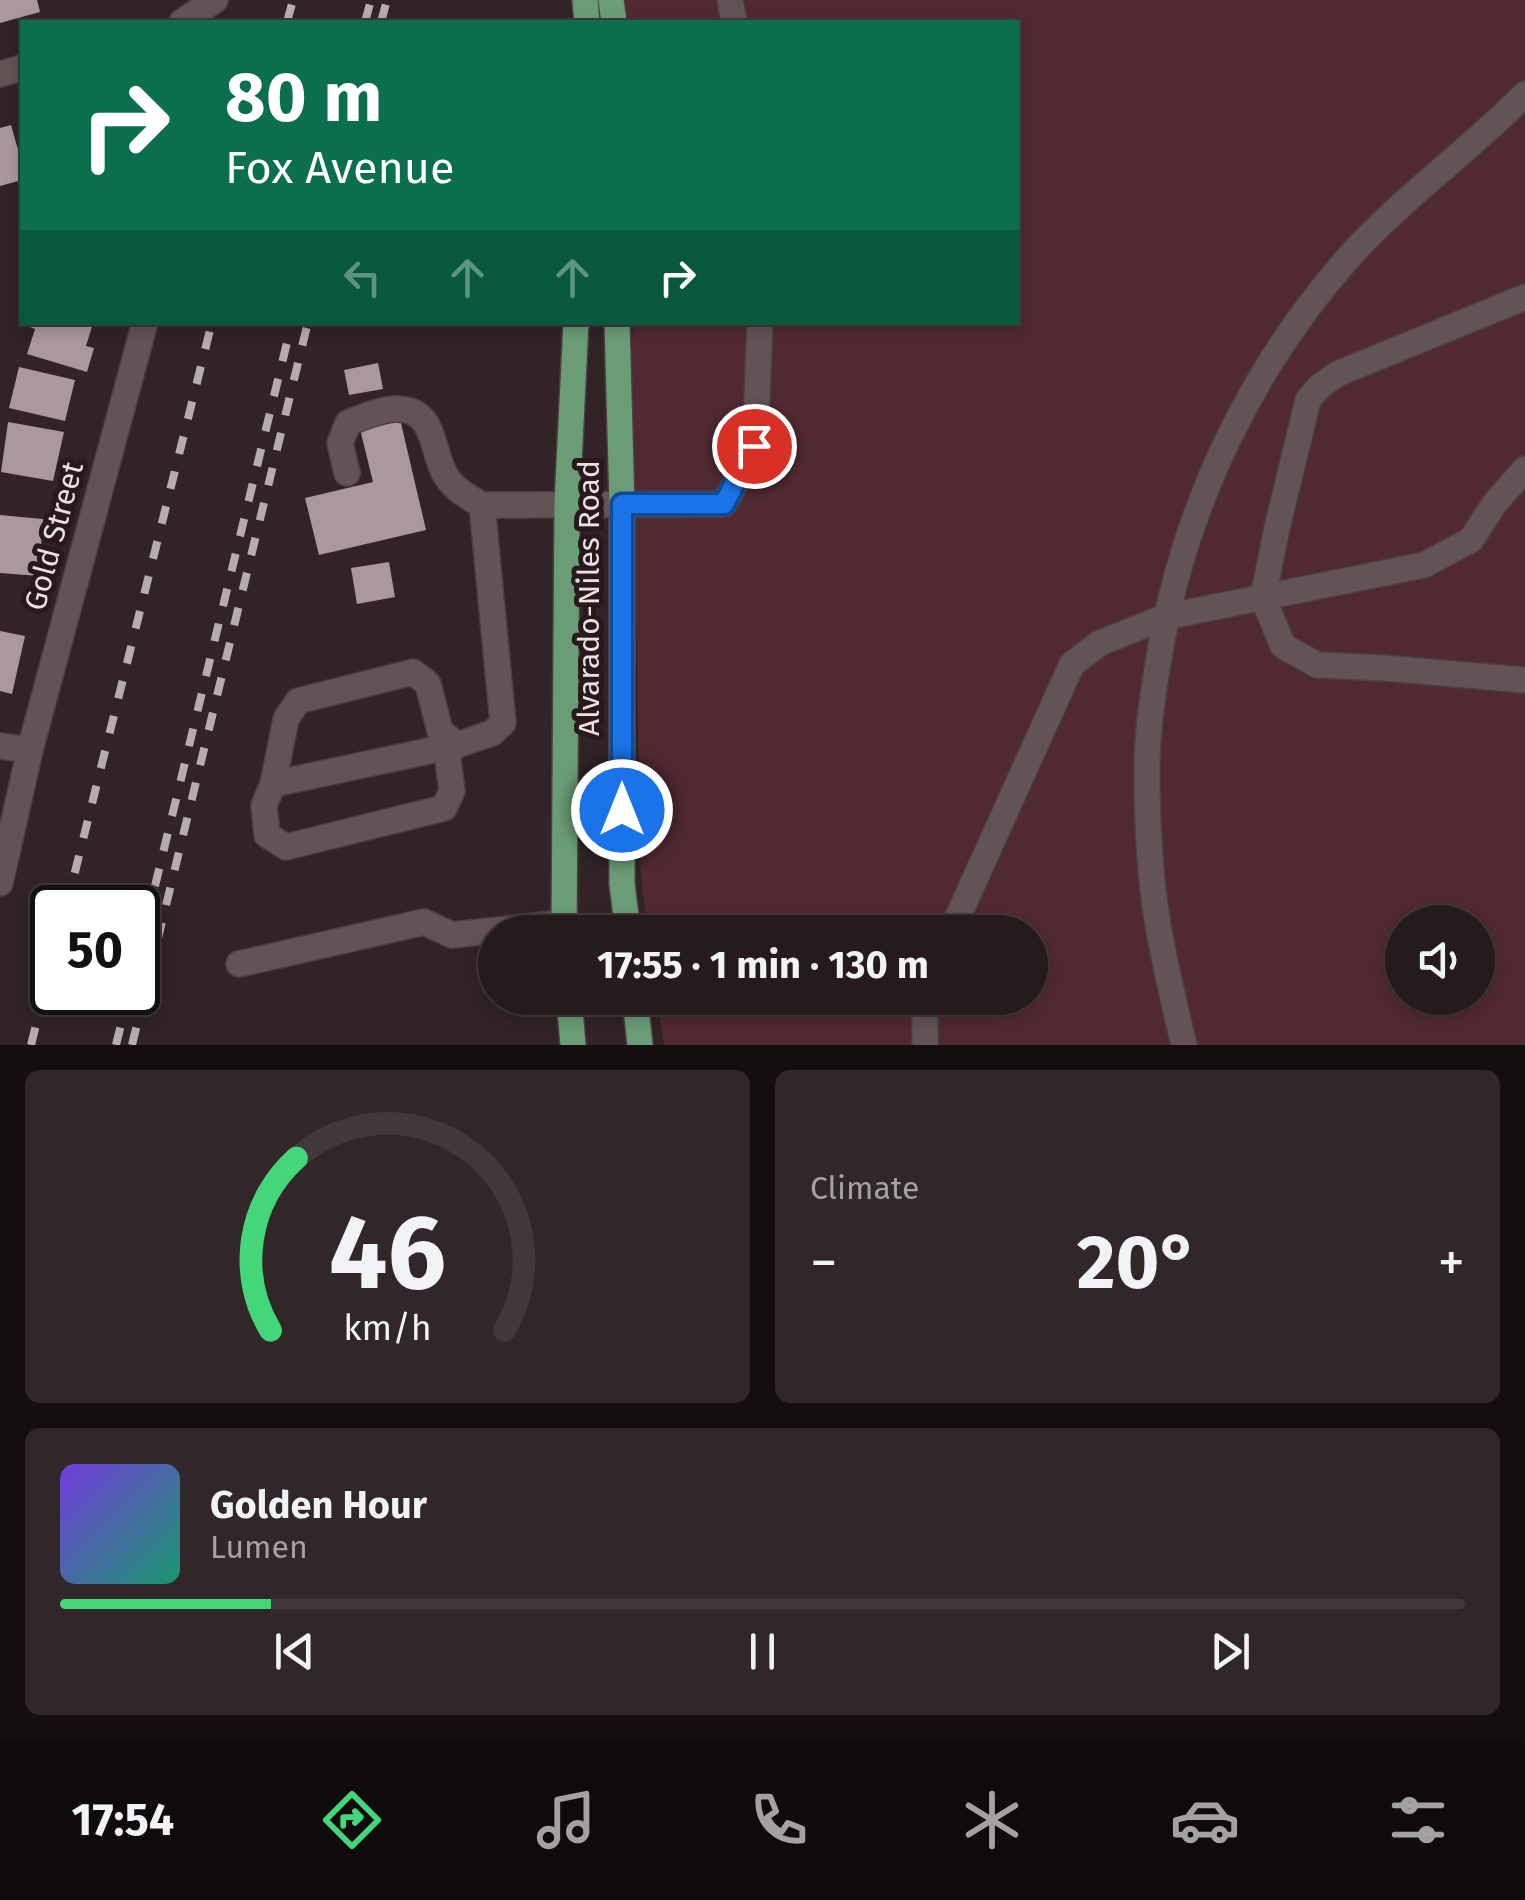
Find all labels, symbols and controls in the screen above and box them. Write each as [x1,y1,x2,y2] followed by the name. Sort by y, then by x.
[225,56,382,140] text: 80 m
[60,60,190,190] icon: right
[225,141,455,195] text: Fox Avenue
[335,250,390,305] icon: left
[440,250,495,305] icon: ahead
[545,250,600,305] icon: ahead
[650,250,705,305] icon: right
[712,404,797,489] pin
[727,419,782,474] icon: arrive
[17,458,91,614] street label: Gold Street
[571,460,607,736] street label: Alvarado-Niles Road
[570,758,674,862] position arrow
[30,885,160,1015] speed limit sign: 50
[1385,905,1495,1015] map controls
[1385,905,1495,1015] button: sound
[597,942,929,988] text: 17:55 · 1 min · 130 m
[810,1169,919,1207] text: Climate
[329,1191,446,1316] text: 46
[1077,1218,1198,1308] text: 20°
[810,1230,838,1296] text: −
[1438,1230,1465,1296] text: +
[343,1307,432,1349] text: km/h
[210,1482,427,1528] text: Golden Hour
[210,1528,308,1566] text: Lumen
[267,1624,322,1679] icon: previous
[735,1624,790,1679] icon: pause
[1203,1624,1258,1679] icon: next
[317,1785,387,1855] icon: directions
[531,1785,601,1855] icon: music
[744,1785,814,1855] icon: phone
[957,1785,1027,1855] icon: climate
[1170,1785,1240,1855] icon: car
[1383,1785,1453,1855] icon: filters
[72,1793,174,1847] text: 17:54

